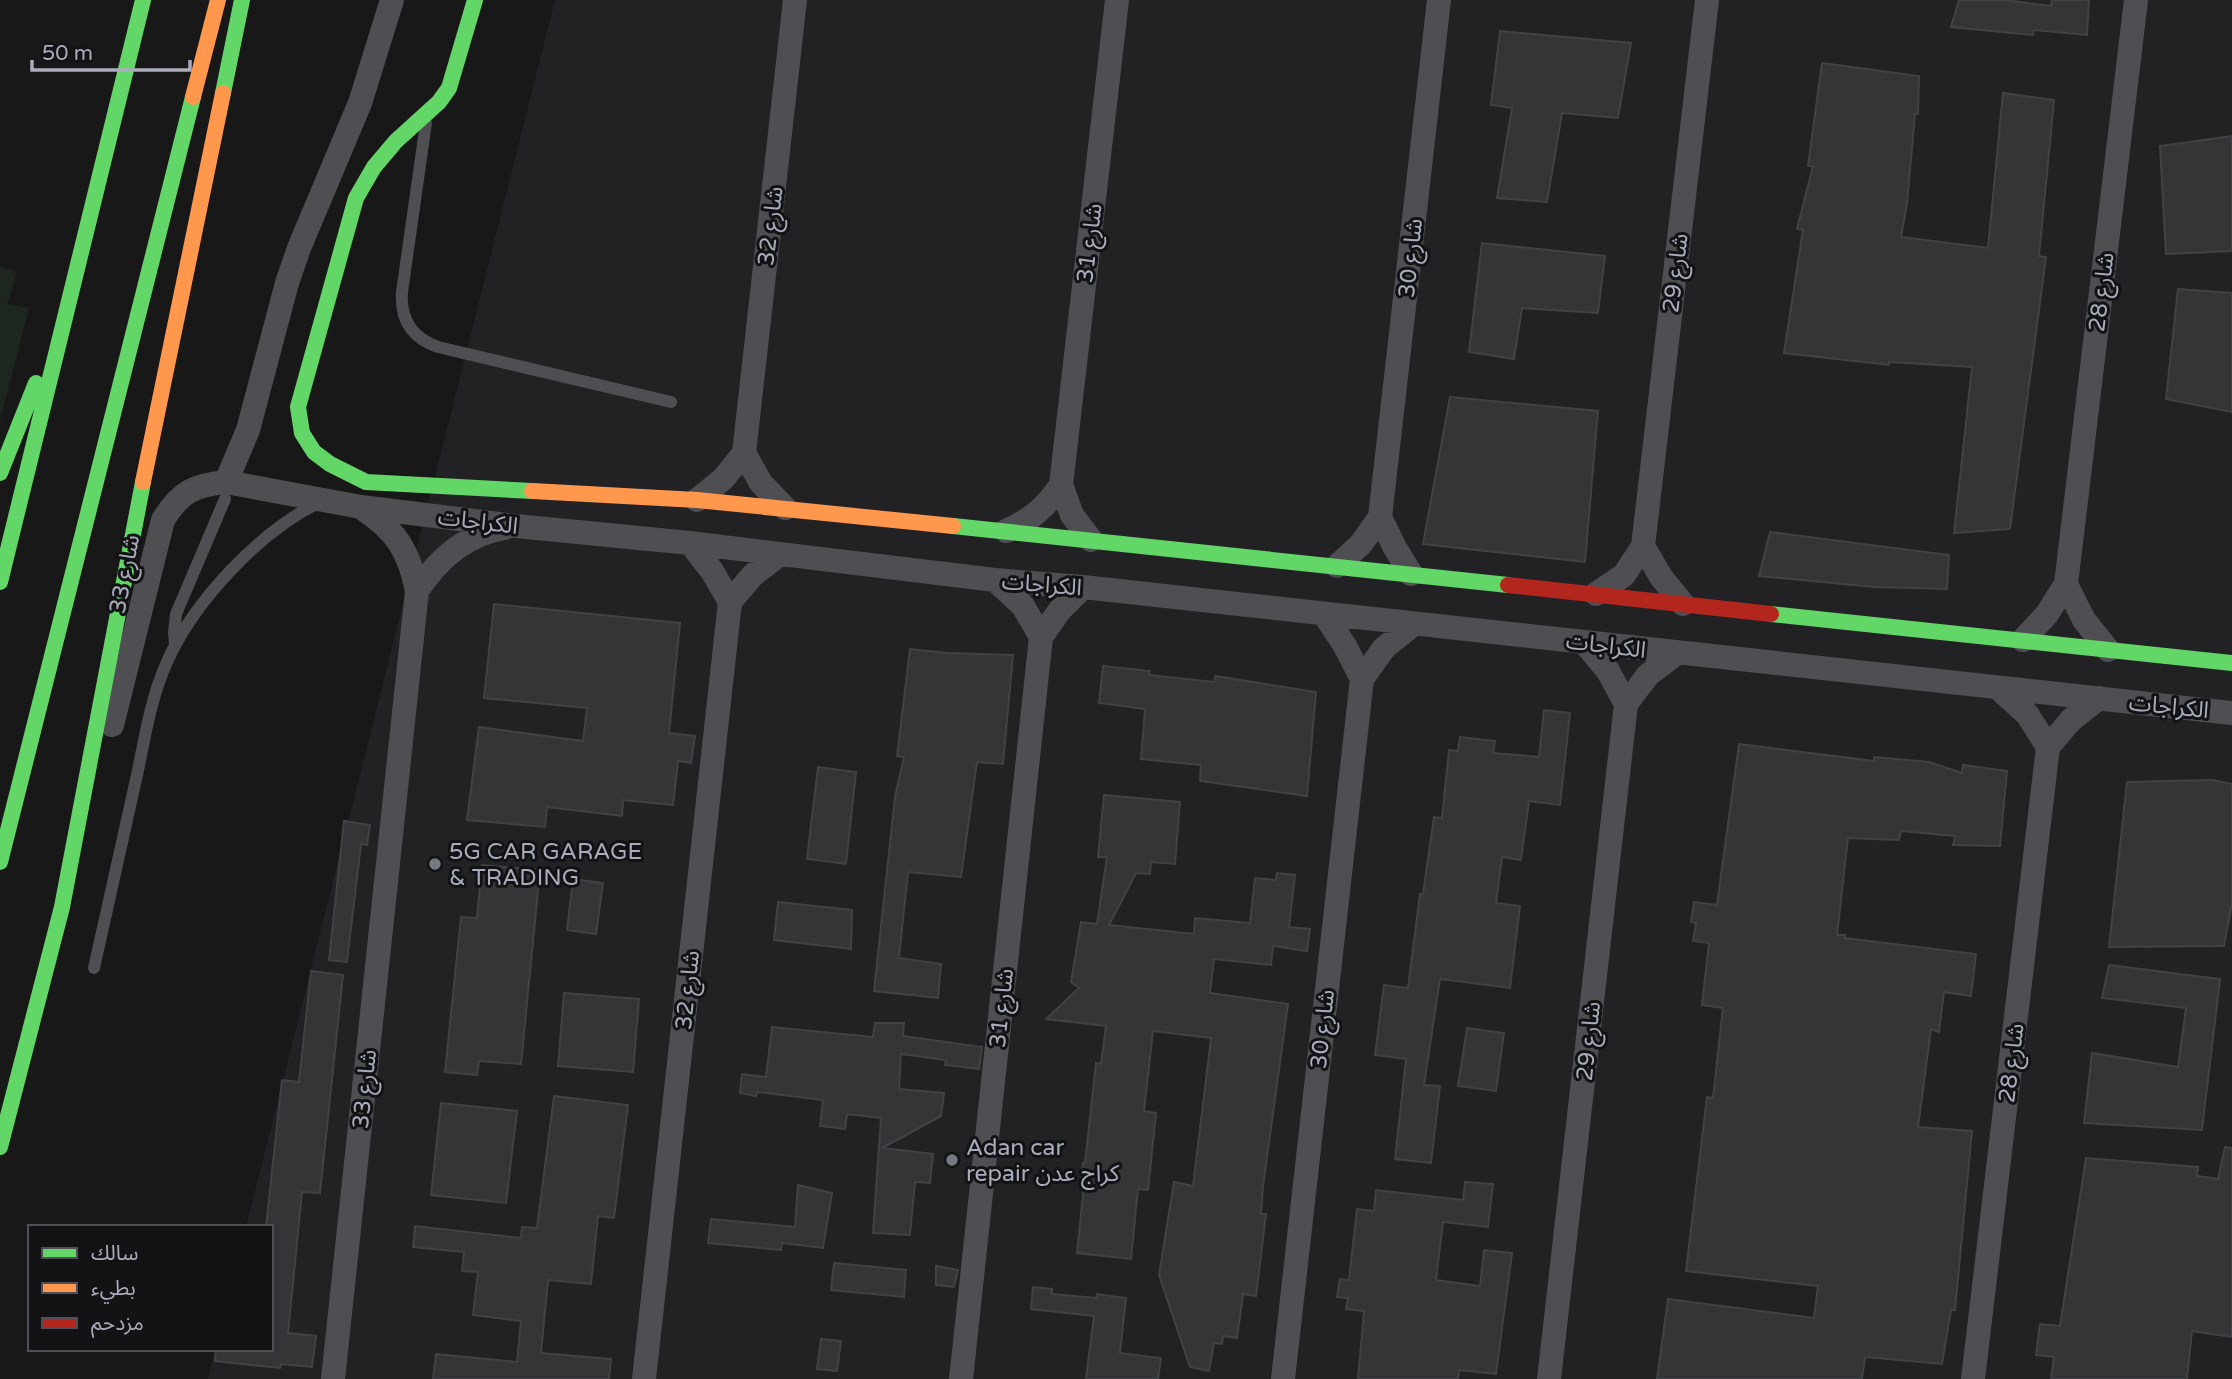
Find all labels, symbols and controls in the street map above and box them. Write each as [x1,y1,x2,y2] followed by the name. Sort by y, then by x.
[32,28,189,72] scale bar
[42,41,93,66] text: 50 m
[752,185,792,268] street label: شارع 32
[1071,202,1111,285] street label: شارع 31
[1393,217,1431,299] street label: شارع 30
[1657,232,1697,315] street label: شارع 29
[2083,251,2123,334] street label: شارع 28
[436,503,519,541] street label: الكراجات
[104,532,148,616] street label: شارع 33
[1001,568,1083,602] street label: الكراجات
[1564,627,1647,665] street label: الكراجات
[2128,689,2210,725] street label: الكراجات
[449,838,642,892] place label: 5G CAR GARAGE & TRADING
[427,856,443,872] marker: 5G CAR GARAGE & TRADING
[670,949,708,1031] street label: شارع 32
[984,967,1022,1049] street label: شارع 31
[1305,988,1343,1070] street label: شارع 30
[1571,1000,1609,1082] street label: شارع 29
[1993,1022,2033,1105] street label: شارع 28
[347,1048,385,1130] street label: شارع 33
[966,1134,1120,1190] place label: Adan car repair كراج عدن
[944,1152,960,1168] marker: Adan car repair كراج عدن
[28,1225,273,1351] legend
[91,1241,138,1266] text: سالك
[91,1276,136,1304] text: بطيء
[91,1311,144,1338] text: مزدحم

